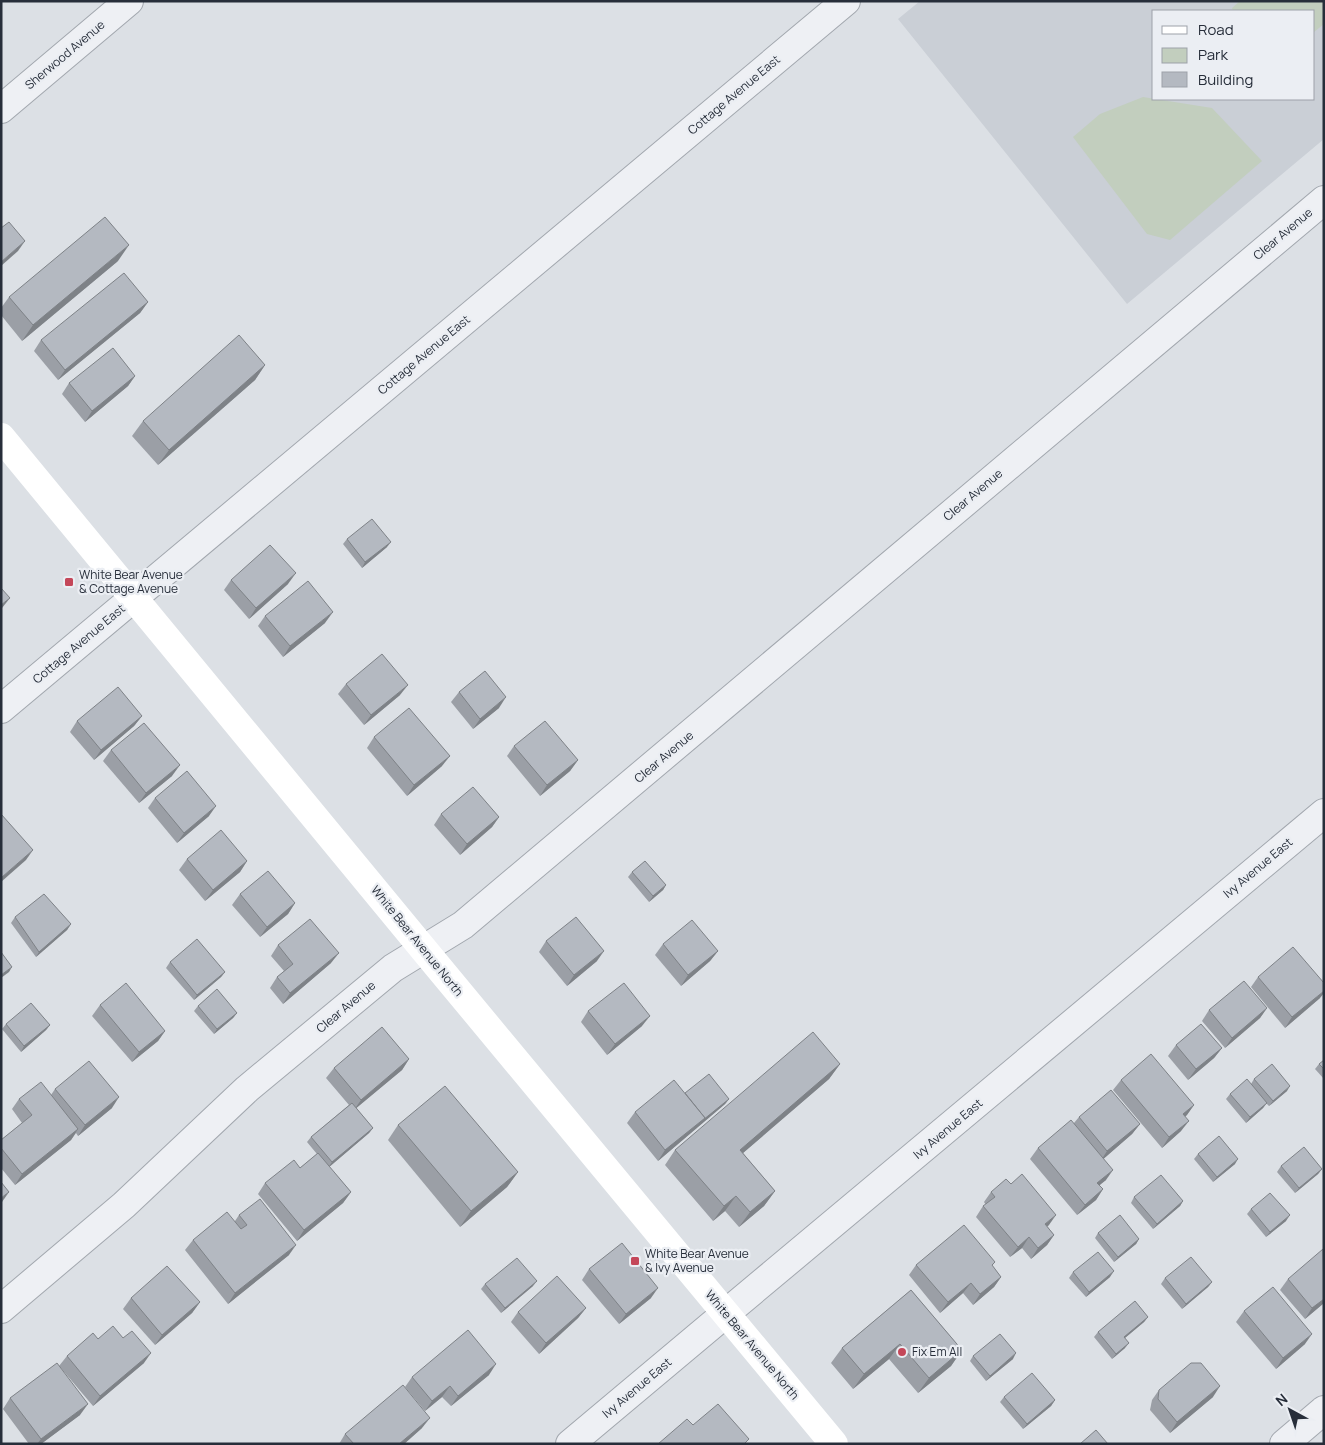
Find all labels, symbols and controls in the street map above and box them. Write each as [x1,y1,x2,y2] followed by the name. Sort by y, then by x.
[1152,10,1315,100] legend
[21,16,108,93] street label: Sherwood Avenue
[1198,19,1234,40] text: Road
[1198,44,1228,65] text: Park
[684,51,784,138] street label: Cottage Avenue East
[1198,69,1253,90] text: Building
[1249,204,1316,264] street label: Clear Avenue
[374,311,474,398] street label: Cottage Avenue East
[939,465,1006,525] street label: Clear Avenue
[79,566,183,597] place label: White Bear Avenue & Cottage Avenue
[63,576,75,588] marker: White Bear Avenue & Cottage Avenue
[29,600,129,687] street label: Cottage Avenue East
[630,727,697,787] street label: Clear Avenue
[1219,833,1296,902] street label: Ivy Avenue East
[367,882,467,1000] street label: White Bear Avenue North
[312,977,379,1037] street label: Clear Avenue
[909,1094,986,1163] street label: Ivy Avenue East
[645,1245,749,1276] place label: White Bear Avenue & Ivy Avenue
[629,1255,641,1267] marker: White Bear Avenue & Ivy Avenue
[702,1286,803,1403] street label: White Bear Avenue North
[912,1343,962,1360] place label: Fix Em All
[896,1346,908,1358] marker: Fix Em All
[598,1353,675,1422] street label: Ivy Avenue East
[1265,1385,1315,1435] north arrow
[1271,1389,1291,1410] text: N

